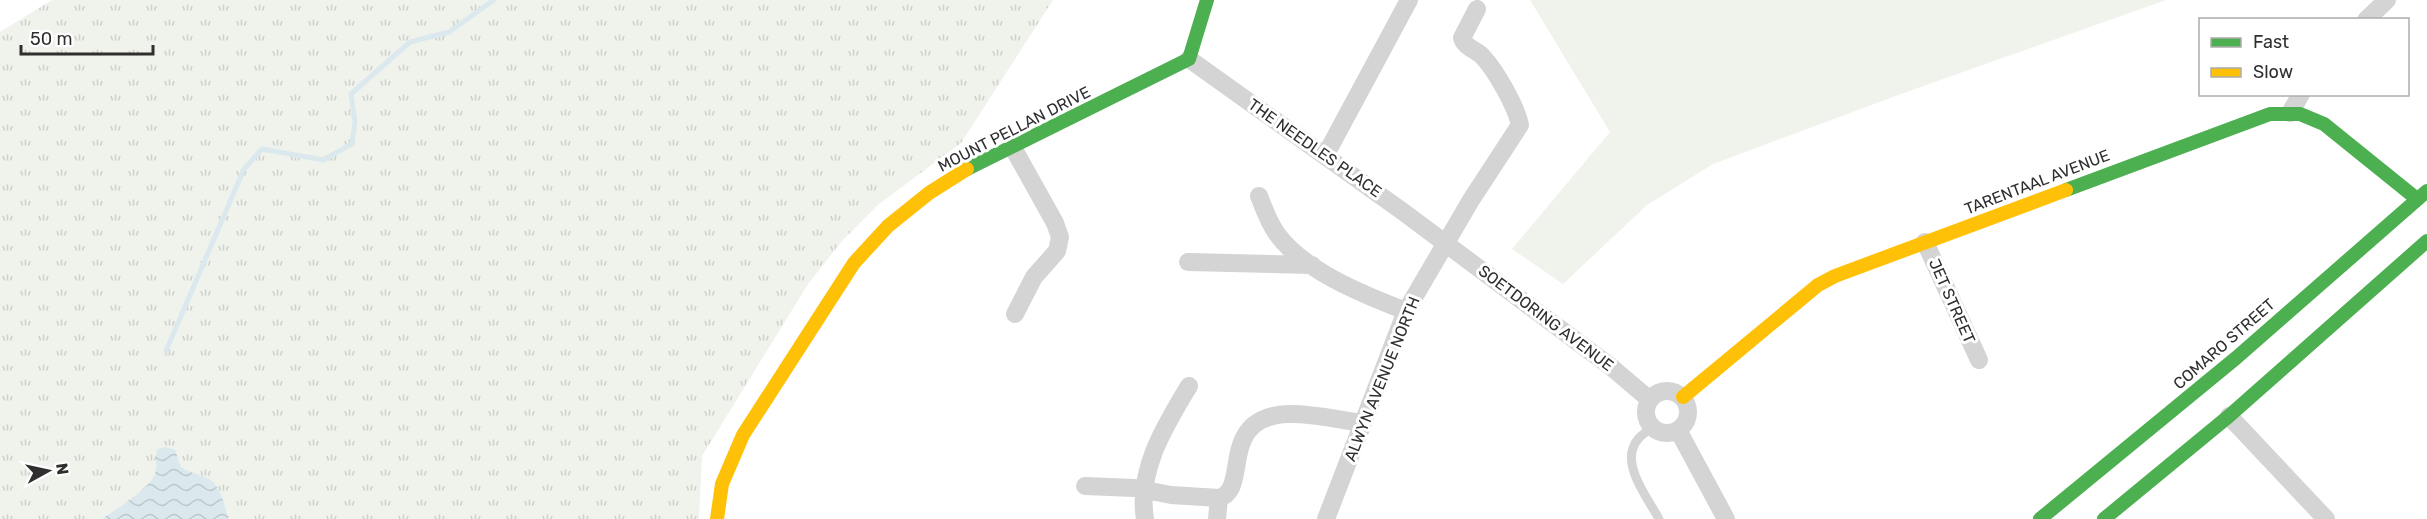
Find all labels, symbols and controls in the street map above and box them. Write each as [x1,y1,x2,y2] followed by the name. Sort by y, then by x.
[21,18,153,56] scale bar
[2199,18,2409,96] legend
[30,28,73,50] text: 50 m
[2253,31,2289,53] text: Fast
[2253,61,2293,83] text: Slow
[935,82,1093,176] street label: MOUNT PELLAN DRIVE
[1245,95,1385,201] street label: THE NEEDLES PLACE
[1962,146,2112,218] street label: TARENTAAL AVENUE
[1925,256,1979,346] street label: JET STREET
[1475,261,1617,375] street label: SOETDORING AVENUE
[1340,294,1424,464] street label: ALWYN AVENUE NORTH
[2169,295,2279,393] street label: COMARO STREET
[18,441,78,501] north arrow
[52,462,73,476] text: N

